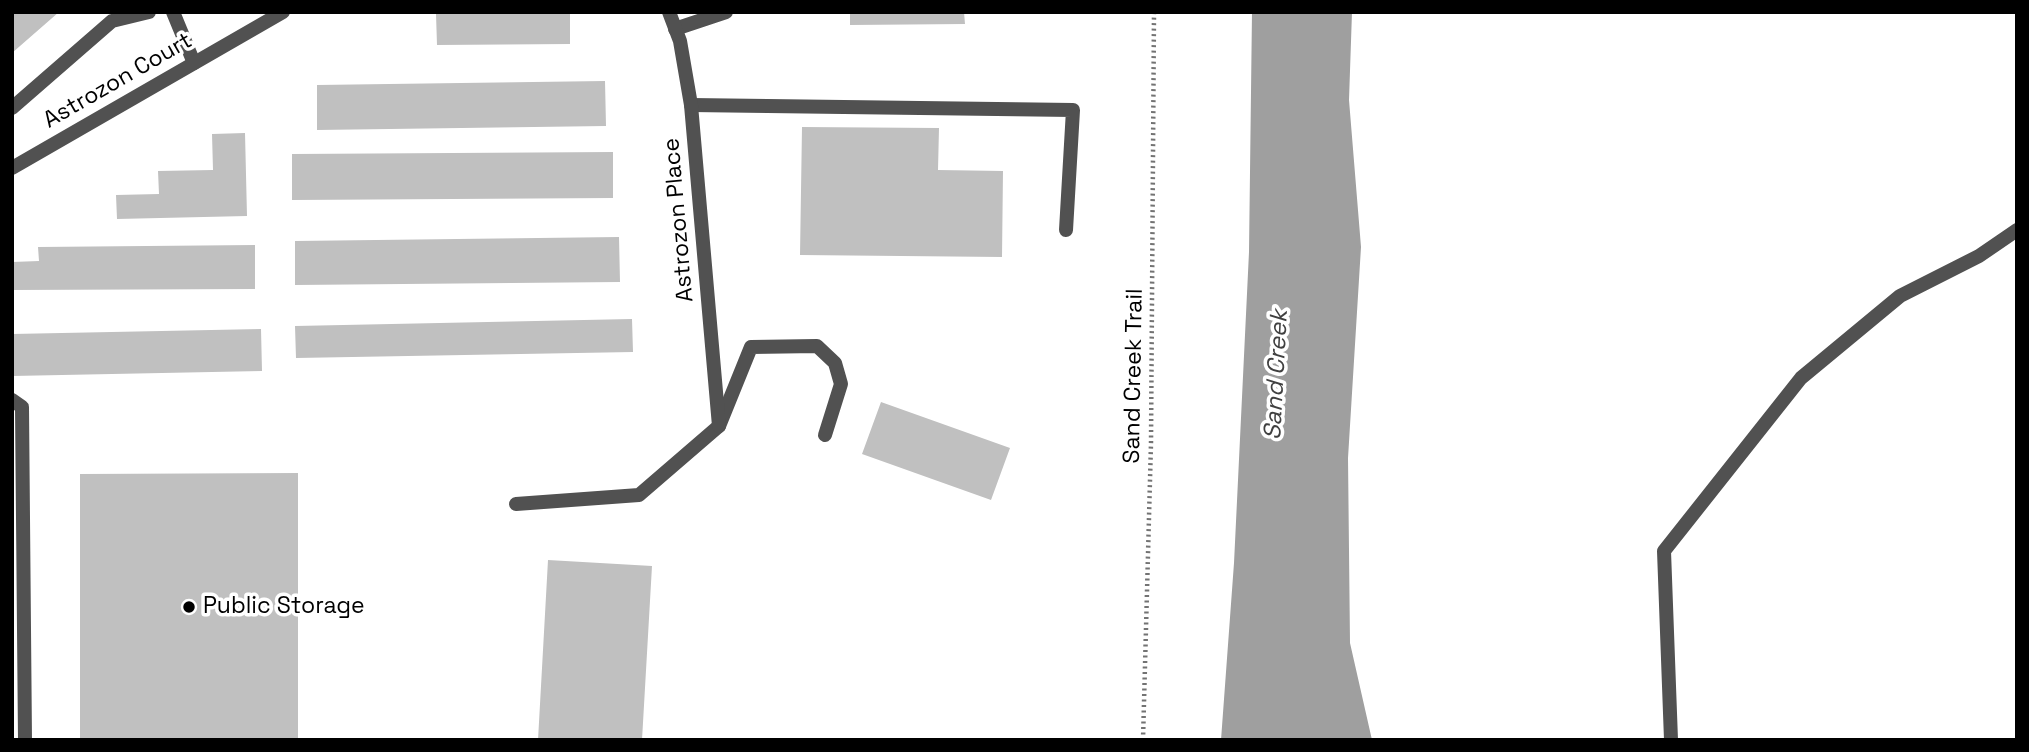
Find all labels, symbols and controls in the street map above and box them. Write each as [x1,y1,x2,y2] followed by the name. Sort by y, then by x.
[39,27,197,135] street label: Astrozon Court
[658,137,700,303] street label: Astrozon Place
[1119,288,1149,464] street label: Sand Creek Trail
[1259,309,1295,441] water label: Sand Creek
[203,593,365,621] place label: Public Storage
[181,599,197,615] marker: Public Storage

